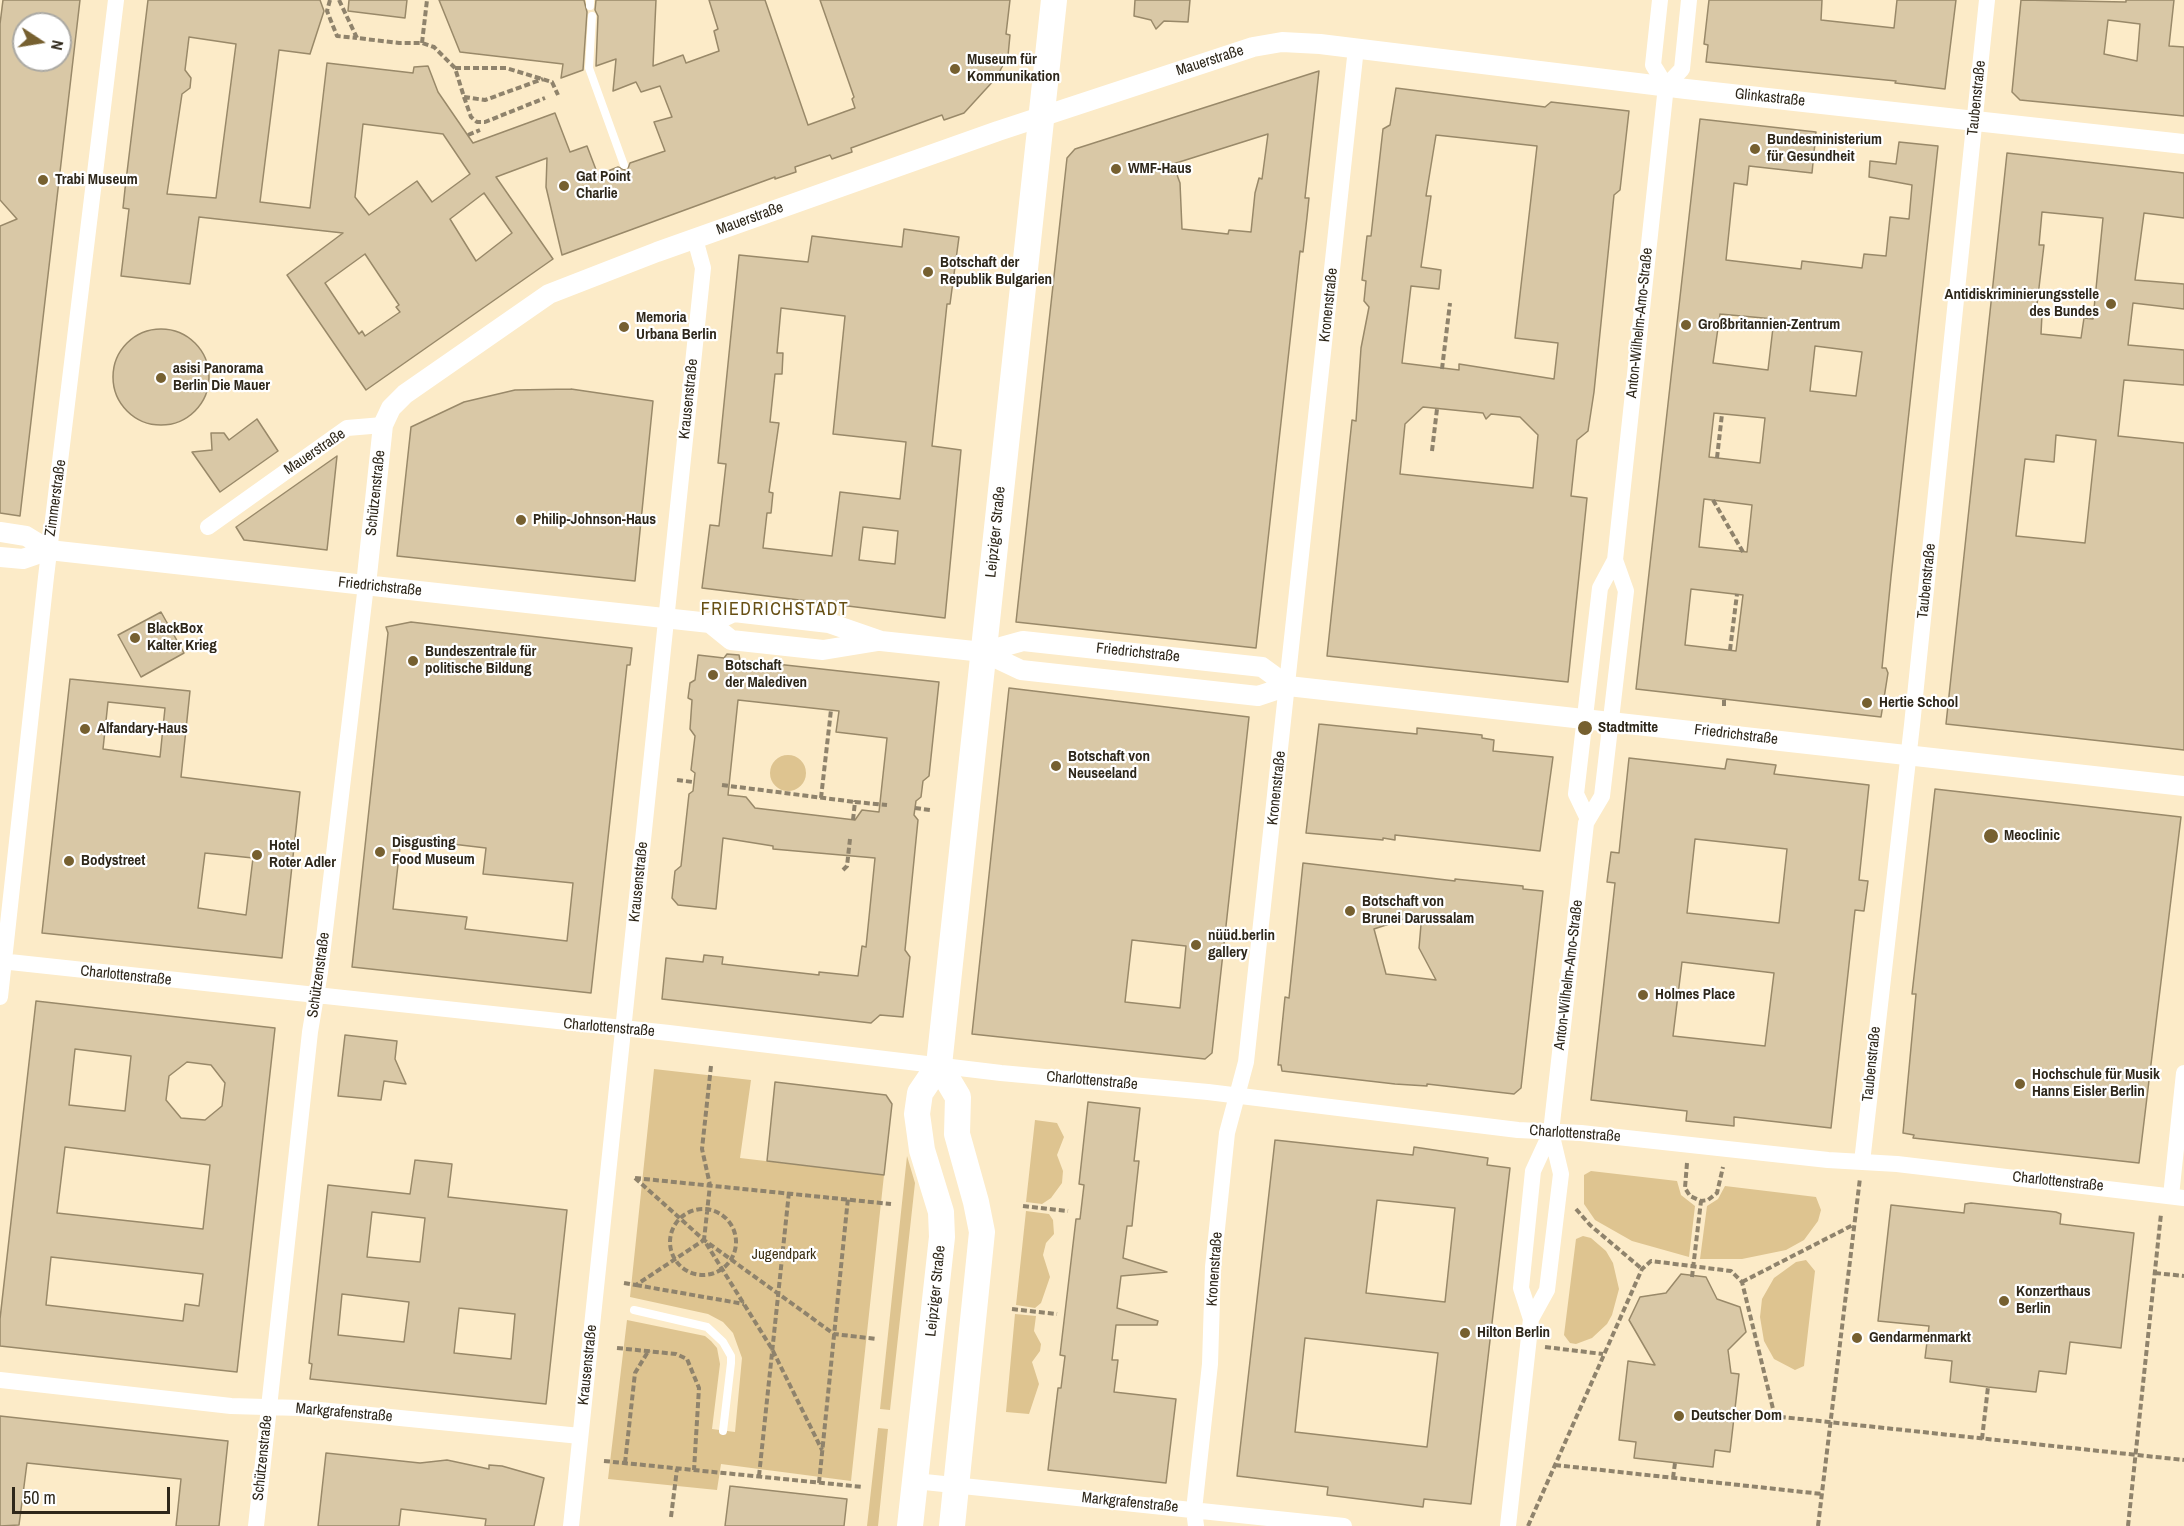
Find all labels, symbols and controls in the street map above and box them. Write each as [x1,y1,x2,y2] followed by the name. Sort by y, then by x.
[12,12,72,72] north arrow
[46,38,69,52] text: N
[1174,42,1246,80] street label: Mauerstraße
[967,51,1060,86] place label: Museum für Kommunikation
[1964,60,1990,136] street label: Taubenstraße
[948,62,962,76] marker: Museum für Kommunikation
[1734,85,1806,111] street label: Glinkastraße
[1767,131,1882,166] place label: Bundesministerium für Gesundheit
[1748,142,1762,156] marker: Bundesministerium für Gesundheit
[1128,160,1192,178] place label: WMF-Haus
[1109,162,1123,176] marker: WMF-Haus
[576,168,631,203] place label: Gat Point Charlie
[55,171,138,189] place label: Trabi Museum
[36,173,50,187] marker: Trabi Museum
[557,179,571,193] marker: Gat Point Charlie
[714,199,786,239] street label: Mauerstraße
[1623,247,1657,399] street label: Anton-Wilhelm-Amo-Straße
[940,254,1052,289] place label: Botschaft der Republik Bulgarien
[921,265,935,279] marker: Botschaft der Republik Bulgarien
[1316,267,1342,343] street label: Kronenstraße
[1945,286,2099,321] place label: Antidiskriminierungsstelle des Bundes
[2104,297,2118,311] marker: Antidiskriminierungsstelle des Bundes
[636,309,717,344] place label: Memoria Urbana Berlin
[1698,316,1840,334] place label: Großbritannien-Zentrum
[1679,318,1693,332] marker: Großbritannien-Zentrum
[617,320,631,334] marker: Memoria Urbana Berlin
[676,358,702,440] street label: Krausenstraße
[173,360,270,395] place label: asisi Panorama Berlin Die Mauer
[154,371,168,385] marker: asisi Panorama Berlin Die Mauer
[281,425,349,479] street label: Mauerstraße
[363,449,389,537] street label: Schützenstraße
[42,459,70,537] street label: Zimmerstraße
[982,486,1010,578] street label: Leipziger Straße
[533,511,656,529] place label: Philip-Johnson-Haus
[514,513,528,527] marker: Philip-Johnson-Haus
[1914,543,1940,619] street label: Taubenstraße
[337,574,423,600] street label: Friedrichstraße
[701,599,849,621] district label: FRIEDRICHSTADT
[147,620,217,655] place label: BlackBox Kalter Krieg
[128,631,142,645] marker: BlackBox Kalter Krieg
[1095,640,1181,666] street label: Friedrichstraße
[425,643,536,678] place label: Bundeszentrale für politische Bildung
[406,654,420,668] marker: Bundeszentrale für politische Bildung
[725,657,807,692] place label: Botschaft der Malediven
[706,668,720,682] marker: Botschaft der Malediven
[1879,694,1958,712] place label: Hertie School
[1860,696,1874,710] marker: Hertie School
[1576,719,1594,737] marker: Stadtmitte
[1598,719,1658,737] place label: Stadtmitte
[97,720,188,738] place label: Alfandary-Haus
[1693,721,1779,749] street label: Friedrichstraße
[78,722,92,736] marker: Alfandary-Haus
[1068,748,1150,783] place label: Botschaft von Neuseeland
[1264,750,1290,826] street label: Kronenstraße
[1049,759,1063,773] marker: Botschaft von Neuseeland
[1982,827,2000,845] marker: Meoclinic
[2004,827,2060,845] place label: Meoclinic
[392,834,475,869] place label: Disgusting Food Museum
[269,837,336,872] place label: Hotel Roter Adler
[626,841,652,923] street label: Krausenstraße
[373,845,387,859] marker: Disgusting Food Museum
[250,848,264,862] marker: Hotel Roter Adler
[81,852,145,870] place label: Bodystreet
[62,854,76,868] marker: Bodystreet
[1362,893,1474,928] place label: Botschaft von Brunei Darussalam
[1551,899,1587,1051] street label: Anton-Wilhelm-Amo-Straße
[1343,904,1357,918] marker: Botschaft von Brunei Darussalam
[1208,927,1275,962] place label: nüüd.berlin gallery
[304,931,334,1019] street label: Schützenstraße
[1189,938,1203,952] marker: nüüd.berlin gallery
[80,962,172,990] street label: Charlottenstraße
[1655,986,1735,1004] place label: Holmes Place
[1636,988,1650,1002] marker: Holmes Place
[563,1015,655,1041] street label: Charlottenstraße
[1859,1026,1885,1102] street label: Taubenstraße
[2032,1066,2160,1101] place label: Hochschule für Musik Hanns Eisler Berlin
[1046,1068,1138,1094] street label: Charlottenstraße
[2013,1077,2027,1091] marker: Hochschule für Musik Hanns Eisler Berlin
[1529,1122,1621,1146] street label: Charlottenstraße
[2012,1168,2104,1196] street label: Charlottenstraße
[1203,1231,1227,1307] street label: Kronenstraße
[922,1245,950,1337] street label: Leipziger Straße
[752,1246,816,1264] park label: Jugendpark
[2016,1283,2090,1318] place label: Konzerthaus Berlin
[1997,1294,2011,1308] marker: Konzerthaus Berlin
[575,1324,601,1406] street label: Krausenstraße
[1477,1324,1550,1342] place label: Hilton Berlin
[1458,1326,1472,1340] marker: Hilton Berlin
[1869,1329,1971,1347] place label: Gendarmenmarkt
[1850,1331,1864,1345] marker: Gendarmenmarkt
[295,1400,393,1426] street label: Markgrafenstraße
[1691,1407,1782,1425] place label: Deutscher Dom
[1672,1409,1686,1423] marker: Deutscher Dom
[250,1414,276,1502] street label: Schützenstraße
[15,1475,172,1513] scale bar
[23,1485,56,1510] text: 50 m
[1081,1489,1179,1517] street label: Markgrafenstraße

